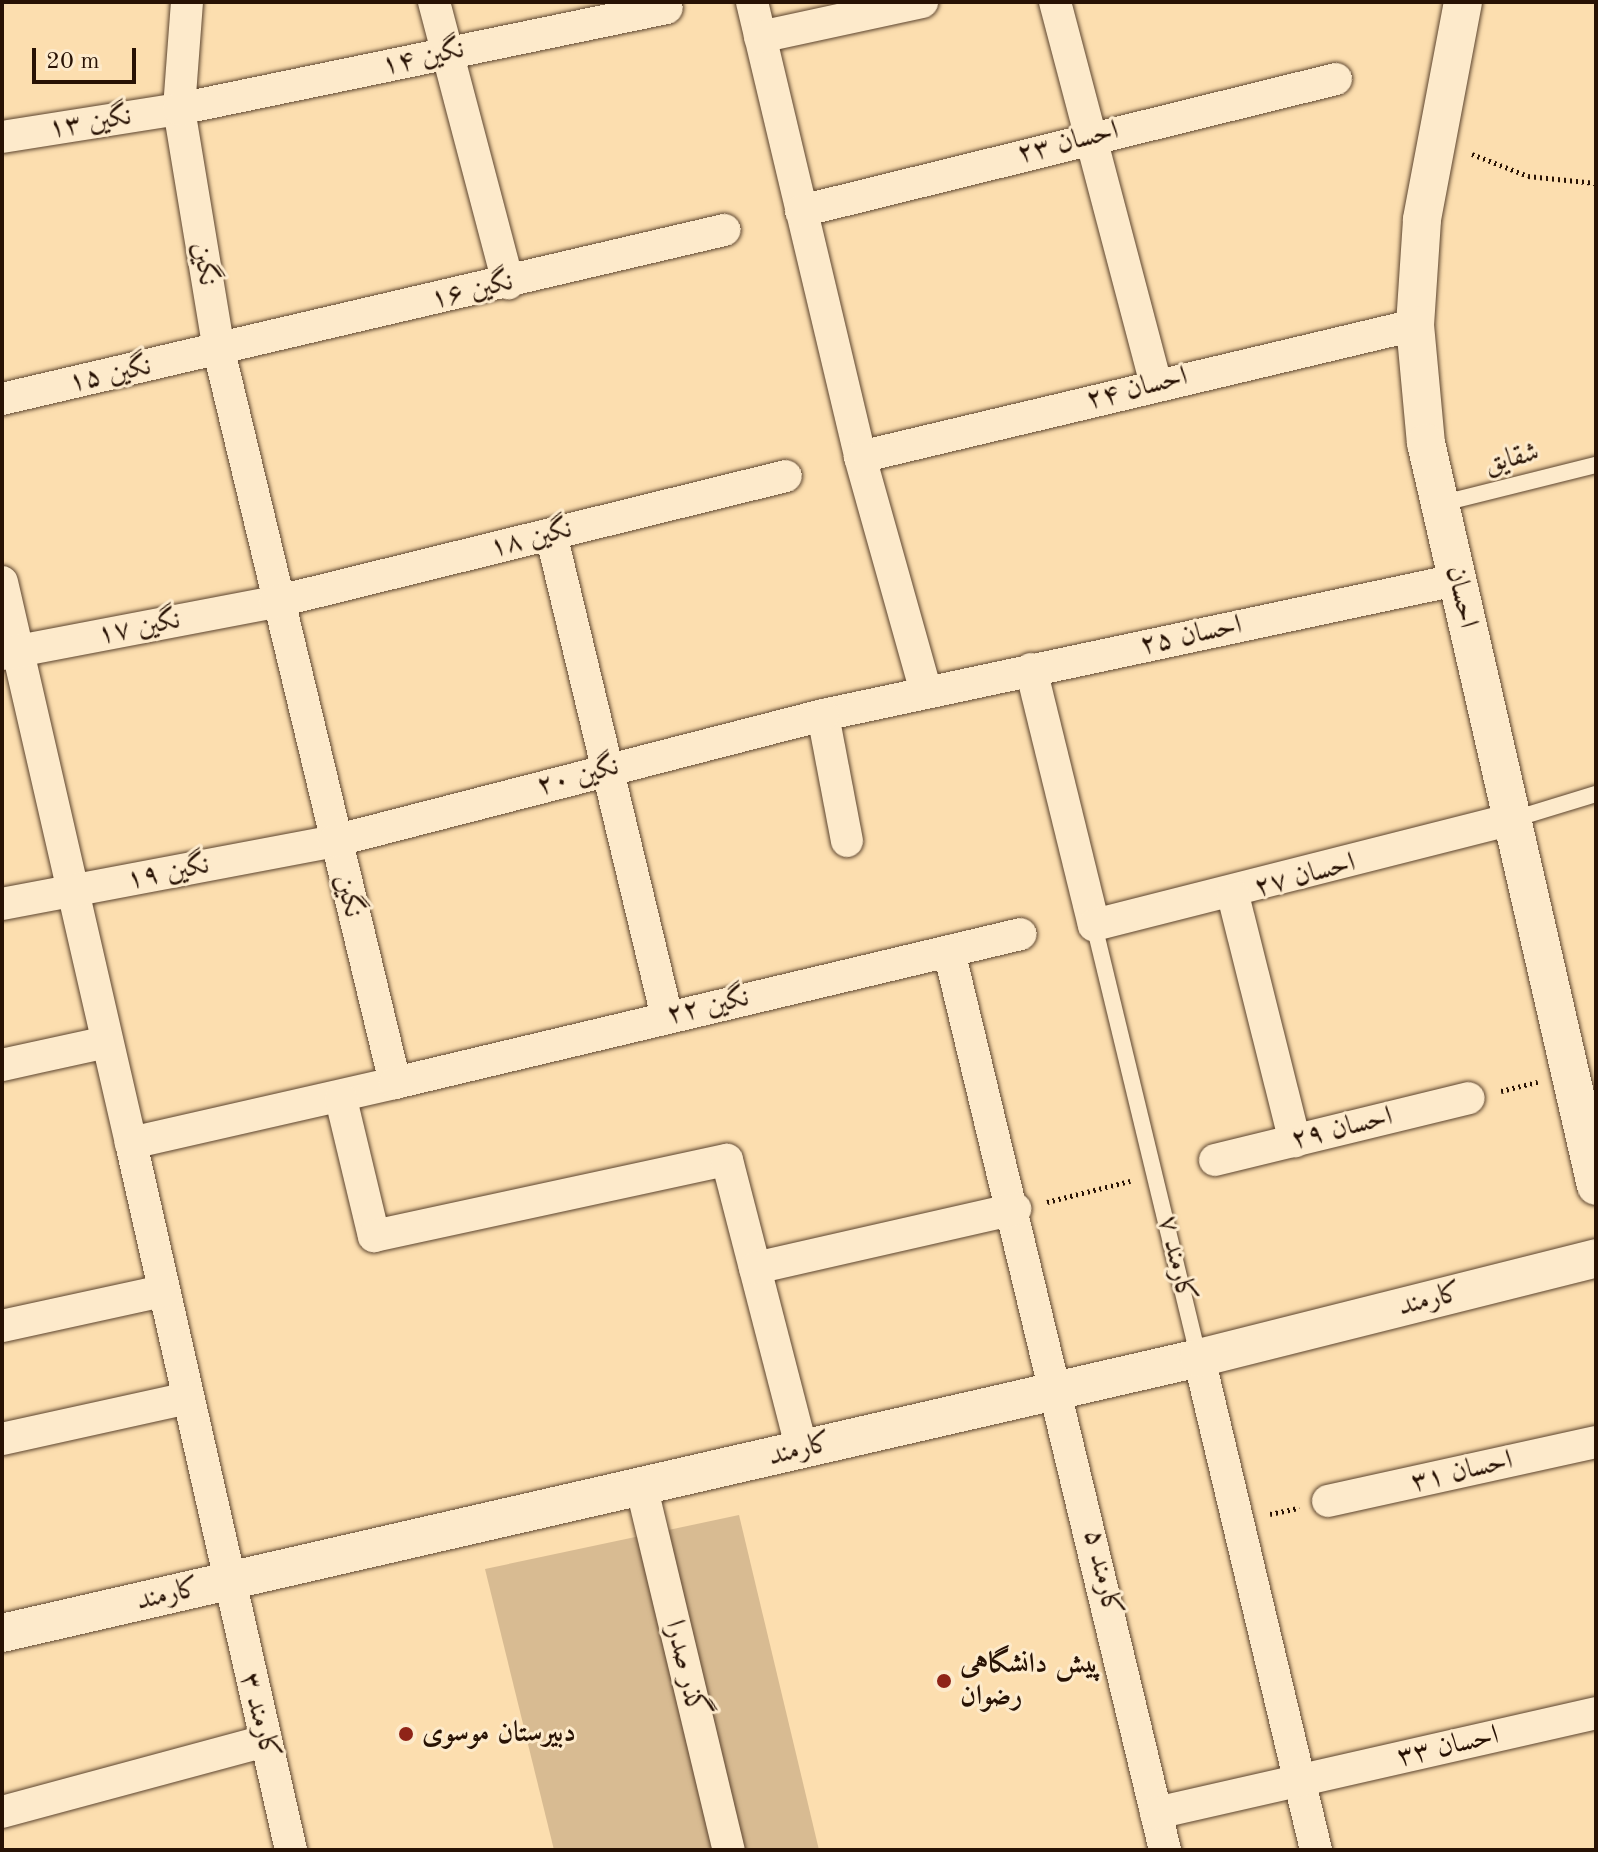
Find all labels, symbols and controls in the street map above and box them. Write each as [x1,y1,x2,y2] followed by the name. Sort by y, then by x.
[36,32,140,82] scale bar
[379,33,467,83] street label: نگین ۱۴
[46,50,100,74] text: 20 m
[46,100,134,146] street label: نگین ۱۳
[1014,114,1122,172] street label: احسان ۲۳
[184,240,224,288] street label: نگین
[427,265,517,317] street label: نگین ۱۶
[66,350,154,400] street label: نگین ۱۵
[1083,360,1191,418] street label: احسان ۲۴
[1481,436,1543,482] street label: شقایق
[486,513,576,565] street label: نگین ۱۸
[1438,563,1484,631] street label: احسان
[95,604,183,652] street label: نگین ۱۷
[1137,609,1245,663] street label: احسان ۲۵
[533,750,623,804] street label: نگین ۲۰
[1251,846,1359,906] street label: احسان ۲۷
[124,849,212,897] street label: نگین ۱۹
[326,871,370,921] street label: نگین
[663,981,753,1033] street label: نگین ۲۲
[1288,1100,1396,1158] street label: احسان ۲۹
[1150,1212,1202,1306] street label: کارمند ۷
[1395,1276,1465,1324] street label: کارمند
[765,1426,835,1474] street label: کارمند
[1408,1444,1516,1500] street label: احسان ۳۱
[1076,1526,1128,1620] street label: کارمند ۵
[133,1571,203,1619] street label: کارمند
[657,1617,713,1721] street label: گذر صدرا
[960,1648,1101,1714] place label: پیش دانشگاهی رضوان
[232,1669,286,1763] street label: کارمند ۳
[935,1672,953,1690] marker: پیش دانشگاهی رضوان
[422,1717,576,1751] place label: دبیرستان موسوی
[1394,1719,1502,1775] street label: احسان ۳۳
[397,1725,415,1743] marker: دبیرستان موسوی

